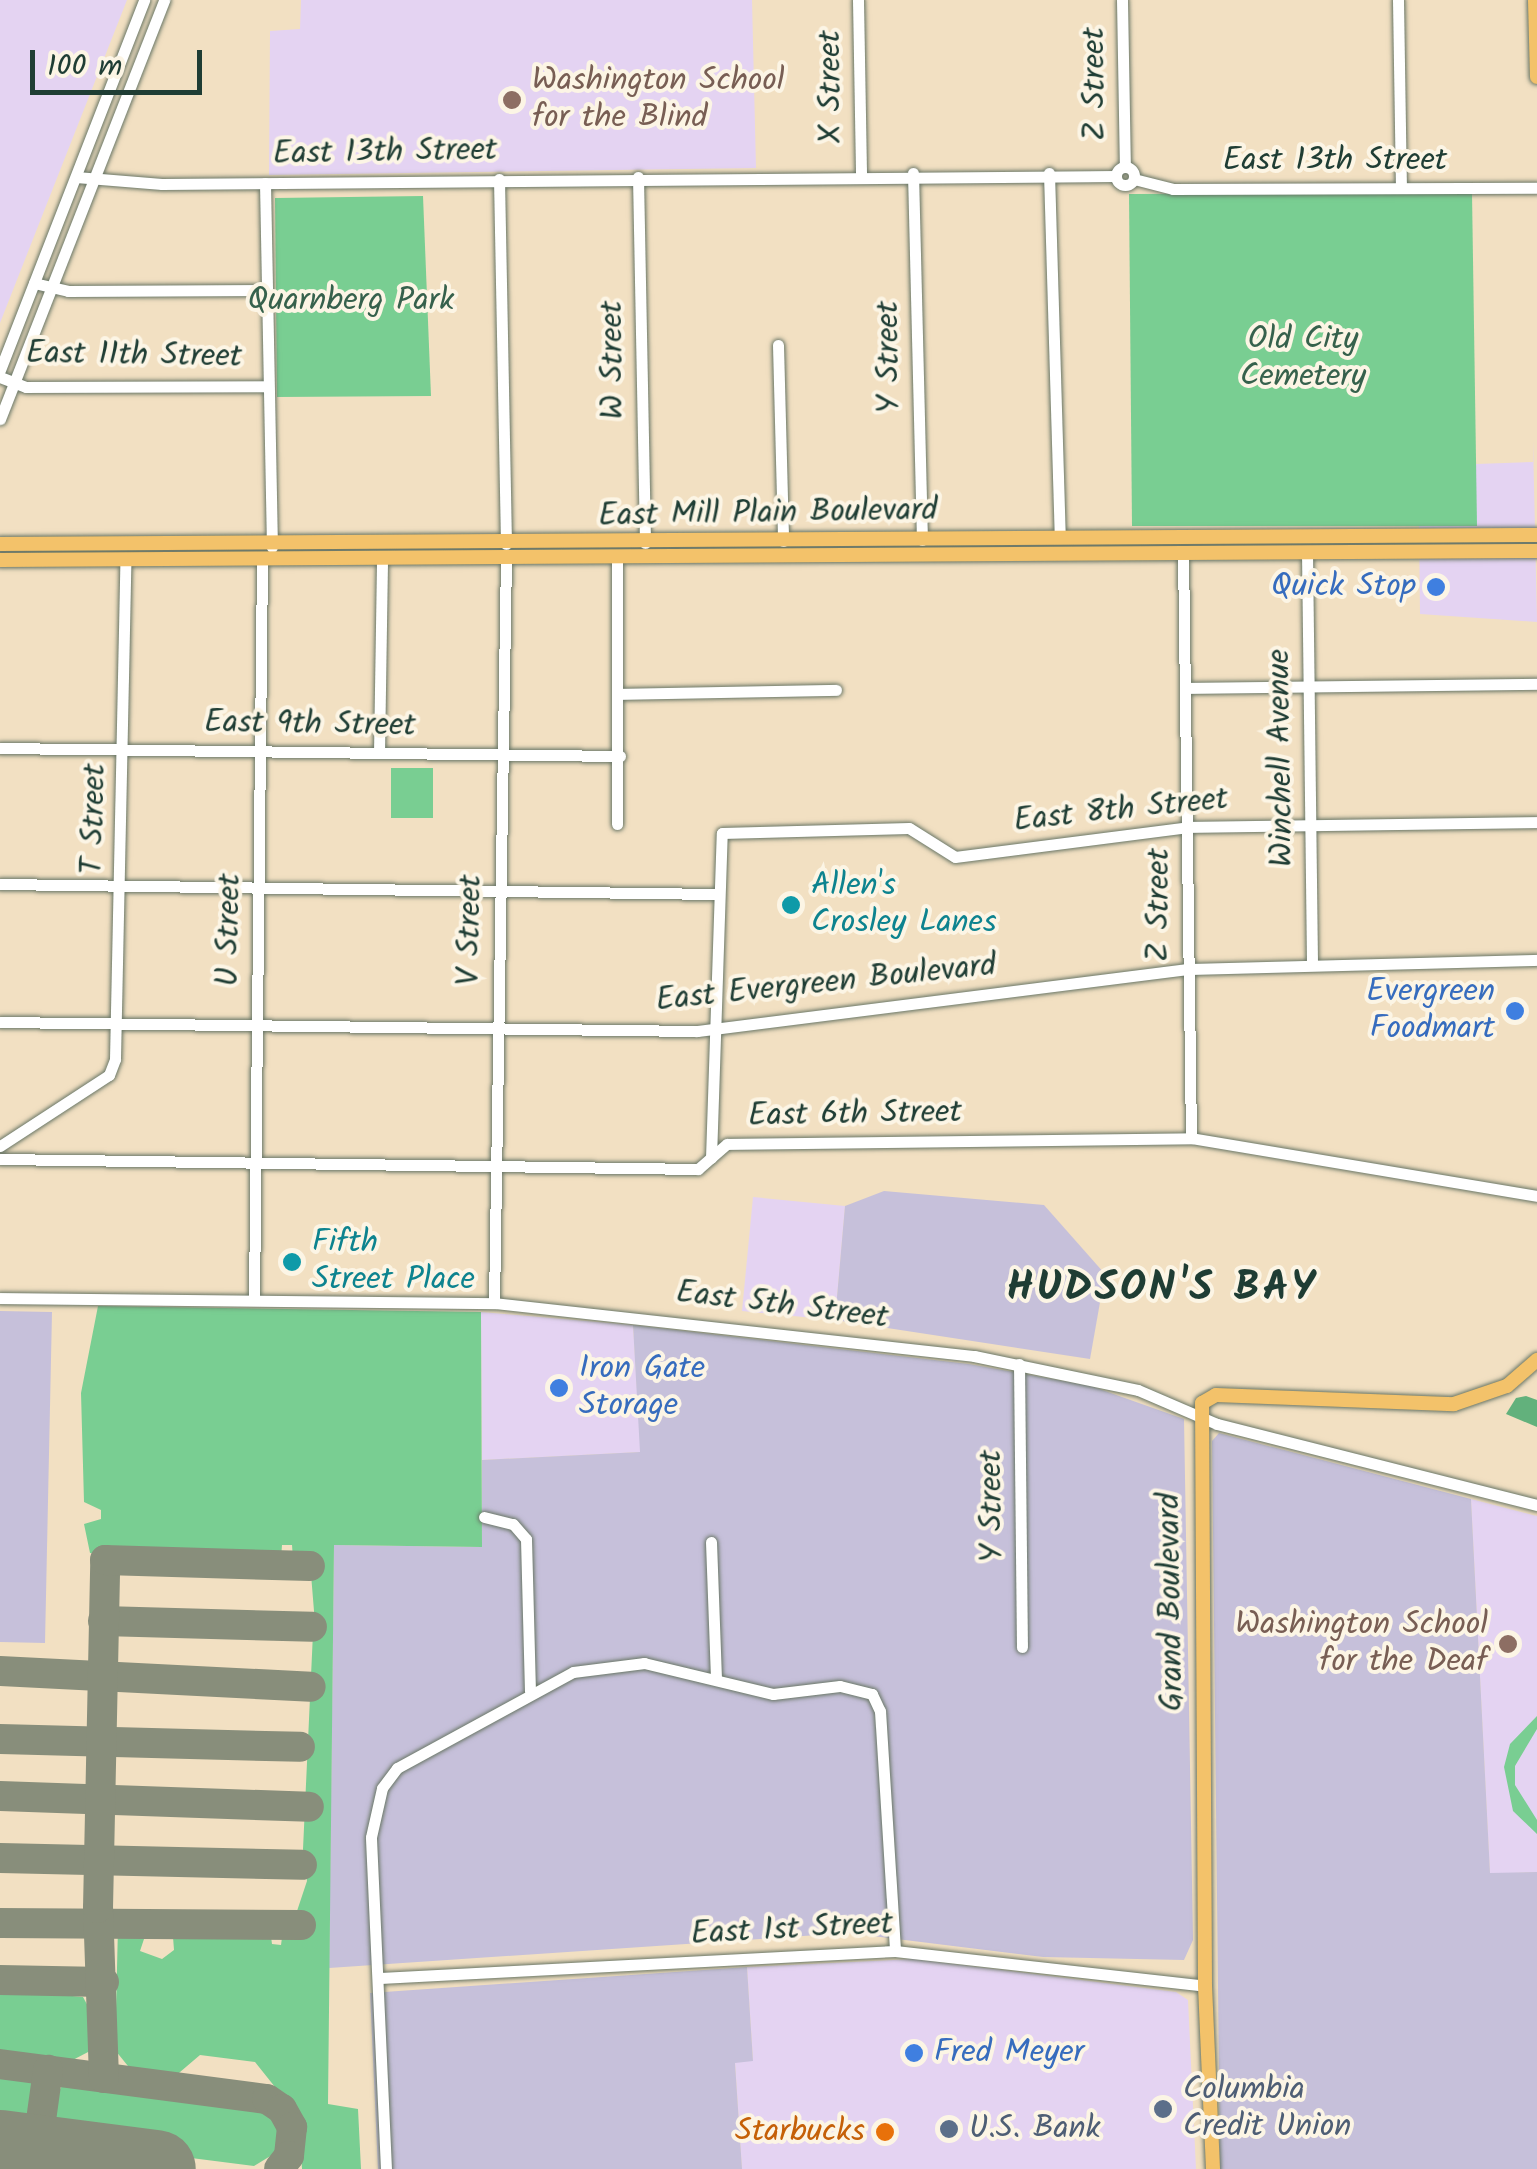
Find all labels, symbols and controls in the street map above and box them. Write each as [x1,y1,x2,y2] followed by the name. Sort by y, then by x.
[1076,27,1116,141] street label: Z Street
[35,30,208,92] scale bar
[812,30,852,144] street label: X Street
[47,43,122,91] text: 100 m
[532,63,785,138] place label: Washington School for the Blind
[501,89,523,111] marker: Washington School for the Blind
[272,132,498,174] street label: East 13th Street
[1223,142,1447,180] street label: East 13th Street
[248,282,454,320] park label: Quarnberg Park
[594,300,634,420] street label: W Street
[870,300,910,414] street label: Y Street
[1240,322,1366,397] park label: Old City Cemetery
[26,335,242,377] street label: East 11th Street
[598,492,938,536] street label: East Mill Plain Boulevard
[1271,568,1416,606] place label: Quick Stop
[1425,576,1447,598] marker: Quick Stop
[1261,649,1303,867] street label: Winchell Avenue
[204,704,416,746] street label: East 9th Street
[75,763,115,875] street label: T Street
[1012,781,1230,841] street label: East 8th Street
[1141,848,1179,962] street label: Z Street
[811,868,997,943] place label: Allen's Crosley Lanes
[210,873,250,987] street label: U Street
[451,874,491,986] street label: V Street
[780,894,802,916] marker: Allen's Crosley Lanes
[654,947,998,1021] street label: East Evergreen Boulevard
[1366,974,1495,1049] place label: Evergreen Foodmart
[1504,1000,1526,1022] marker: Evergreen Foodmart
[748,1094,962,1136] street label: East 6th Street
[312,1225,475,1300] place label: Fifth Street Place
[281,1251,303,1273] marker: Fifth Street Place
[1007,1264,1317,1314] district label: HUDSON'S BAY
[674,1274,890,1338] street label: East 5th Street
[579,1351,705,1426] place label: Iron Gate Storage
[548,1377,570,1399] marker: Iron Gate Storage
[973,1449,1013,1563] street label: Y Street
[1151,1492,1193,1712] street label: Grand Boulevard
[1235,1607,1488,1682] place label: Washington School for the Deaf
[1497,1633,1519,1655] marker: Washington School for the Deaf
[690,1906,894,1954] street label: East 1st Street
[934,2034,1084,2072] place label: Fred Meyer
[903,2042,925,2064] marker: Fred Meyer
[1183,2072,1351,2147] place label: Columbia Credit Union
[1152,2098,1174,2120] marker: Columbia Credit Union
[969,2110,1101,2148] place label: U.S. Bank
[735,2113,865,2151] place label: Starbucks
[938,2118,960,2140] marker: U.S. Bank
[874,2121,896,2143] marker: Starbucks

